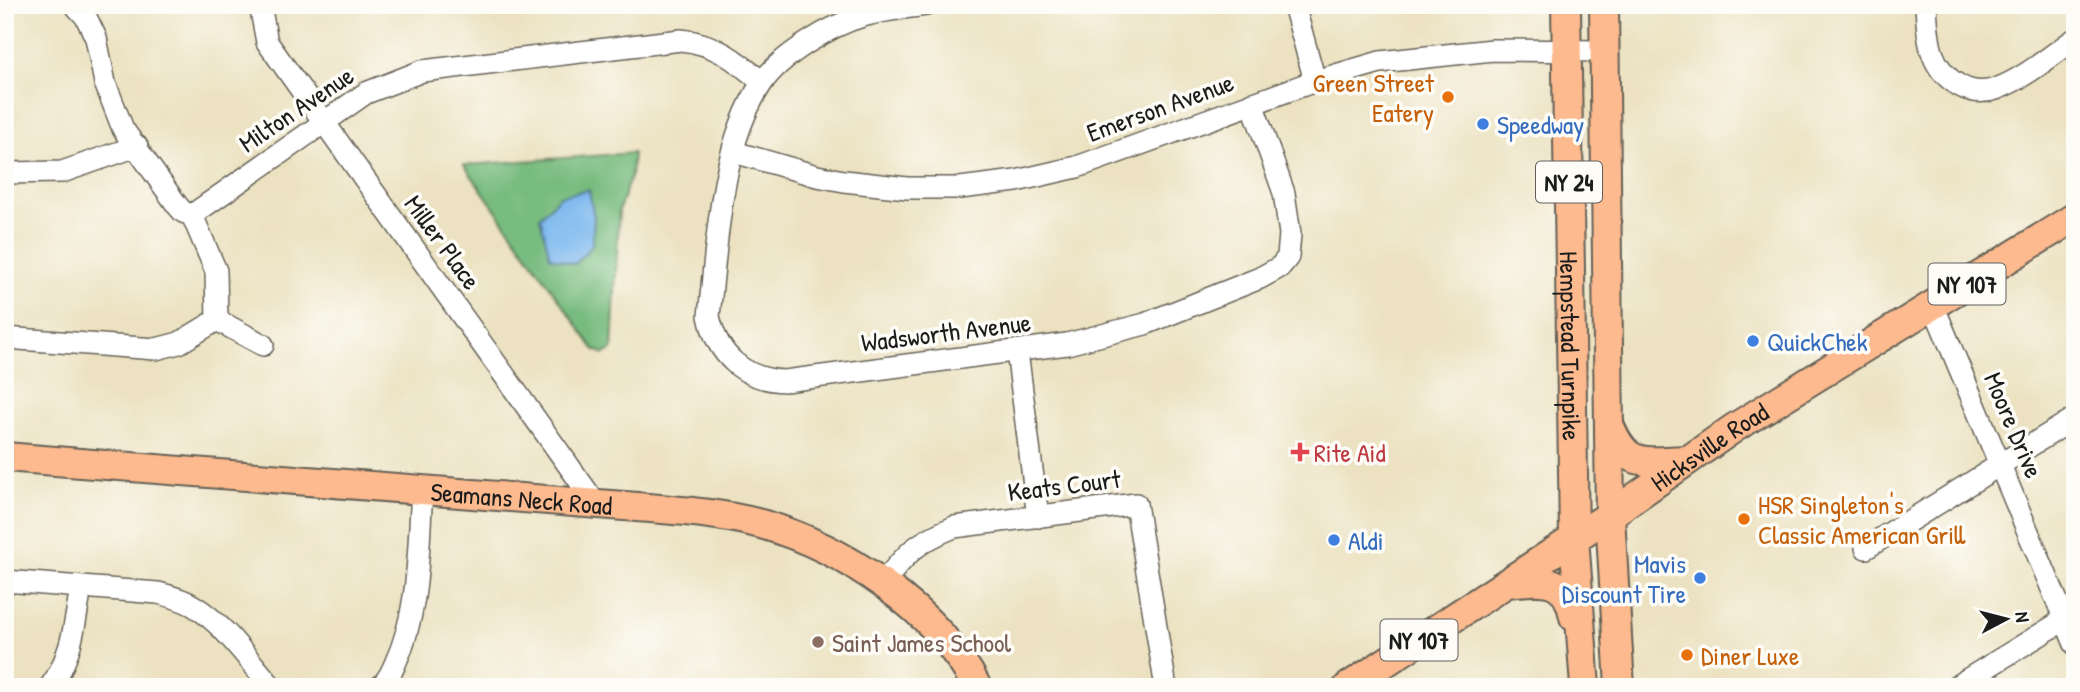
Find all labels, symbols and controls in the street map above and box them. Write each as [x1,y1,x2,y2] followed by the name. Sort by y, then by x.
[232,58,360,160] street label: Milton Avenue
[1082,64,1238,150] street label: Emerson Avenue
[1313,65,1435,130] place label: Green Street Eatery
[1440,89,1456,105] marker: Green Street Eatery
[1497,107,1584,142] place label: Speedway
[1475,116,1491,132] marker: Speedway
[1536,162,1602,202] road number: NY 24
[397,188,489,296] street label: Miller Place
[1552,251,1590,441] street label: Hempstead Turnpike
[1928,264,2006,304] road number: NY 107
[859,304,1033,360] street label: Wadsworth Avenue
[1767,324,1868,359] place label: QuickChek
[1745,333,1761,349] marker: QuickChek
[1976,367,2052,483] street label: Moore Drive
[1643,394,1774,499] street label: Hicksville Road
[1314,435,1386,470] place label: Rite Aid
[1292,444,1308,460] marker: Rite Aid
[1006,461,1123,509] street label: Keats Court
[429,473,613,522] street label: Seamans Neck Road
[1758,487,1966,552] place label: HSR Singleton's Classic American Grill
[1736,511,1752,527] marker: HSR Singleton's Classic American Grill
[1348,523,1384,558] place label: Aldi
[1326,532,1342,548] marker: Aldi
[1562,546,1686,611] place label: Mavis Discount Tire
[1692,570,1708,586] marker: Mavis Discount Tire
[1972,584,2042,654] north arrow
[2009,610,2036,624] text: N
[1380,620,1458,660] road number: NY 107
[832,625,1011,660] place label: Saint James School
[810,634,826,650] marker: Saint James School
[1701,638,1799,673] place label: Diner Luxe
[1679,647,1695,663] marker: Diner Luxe

